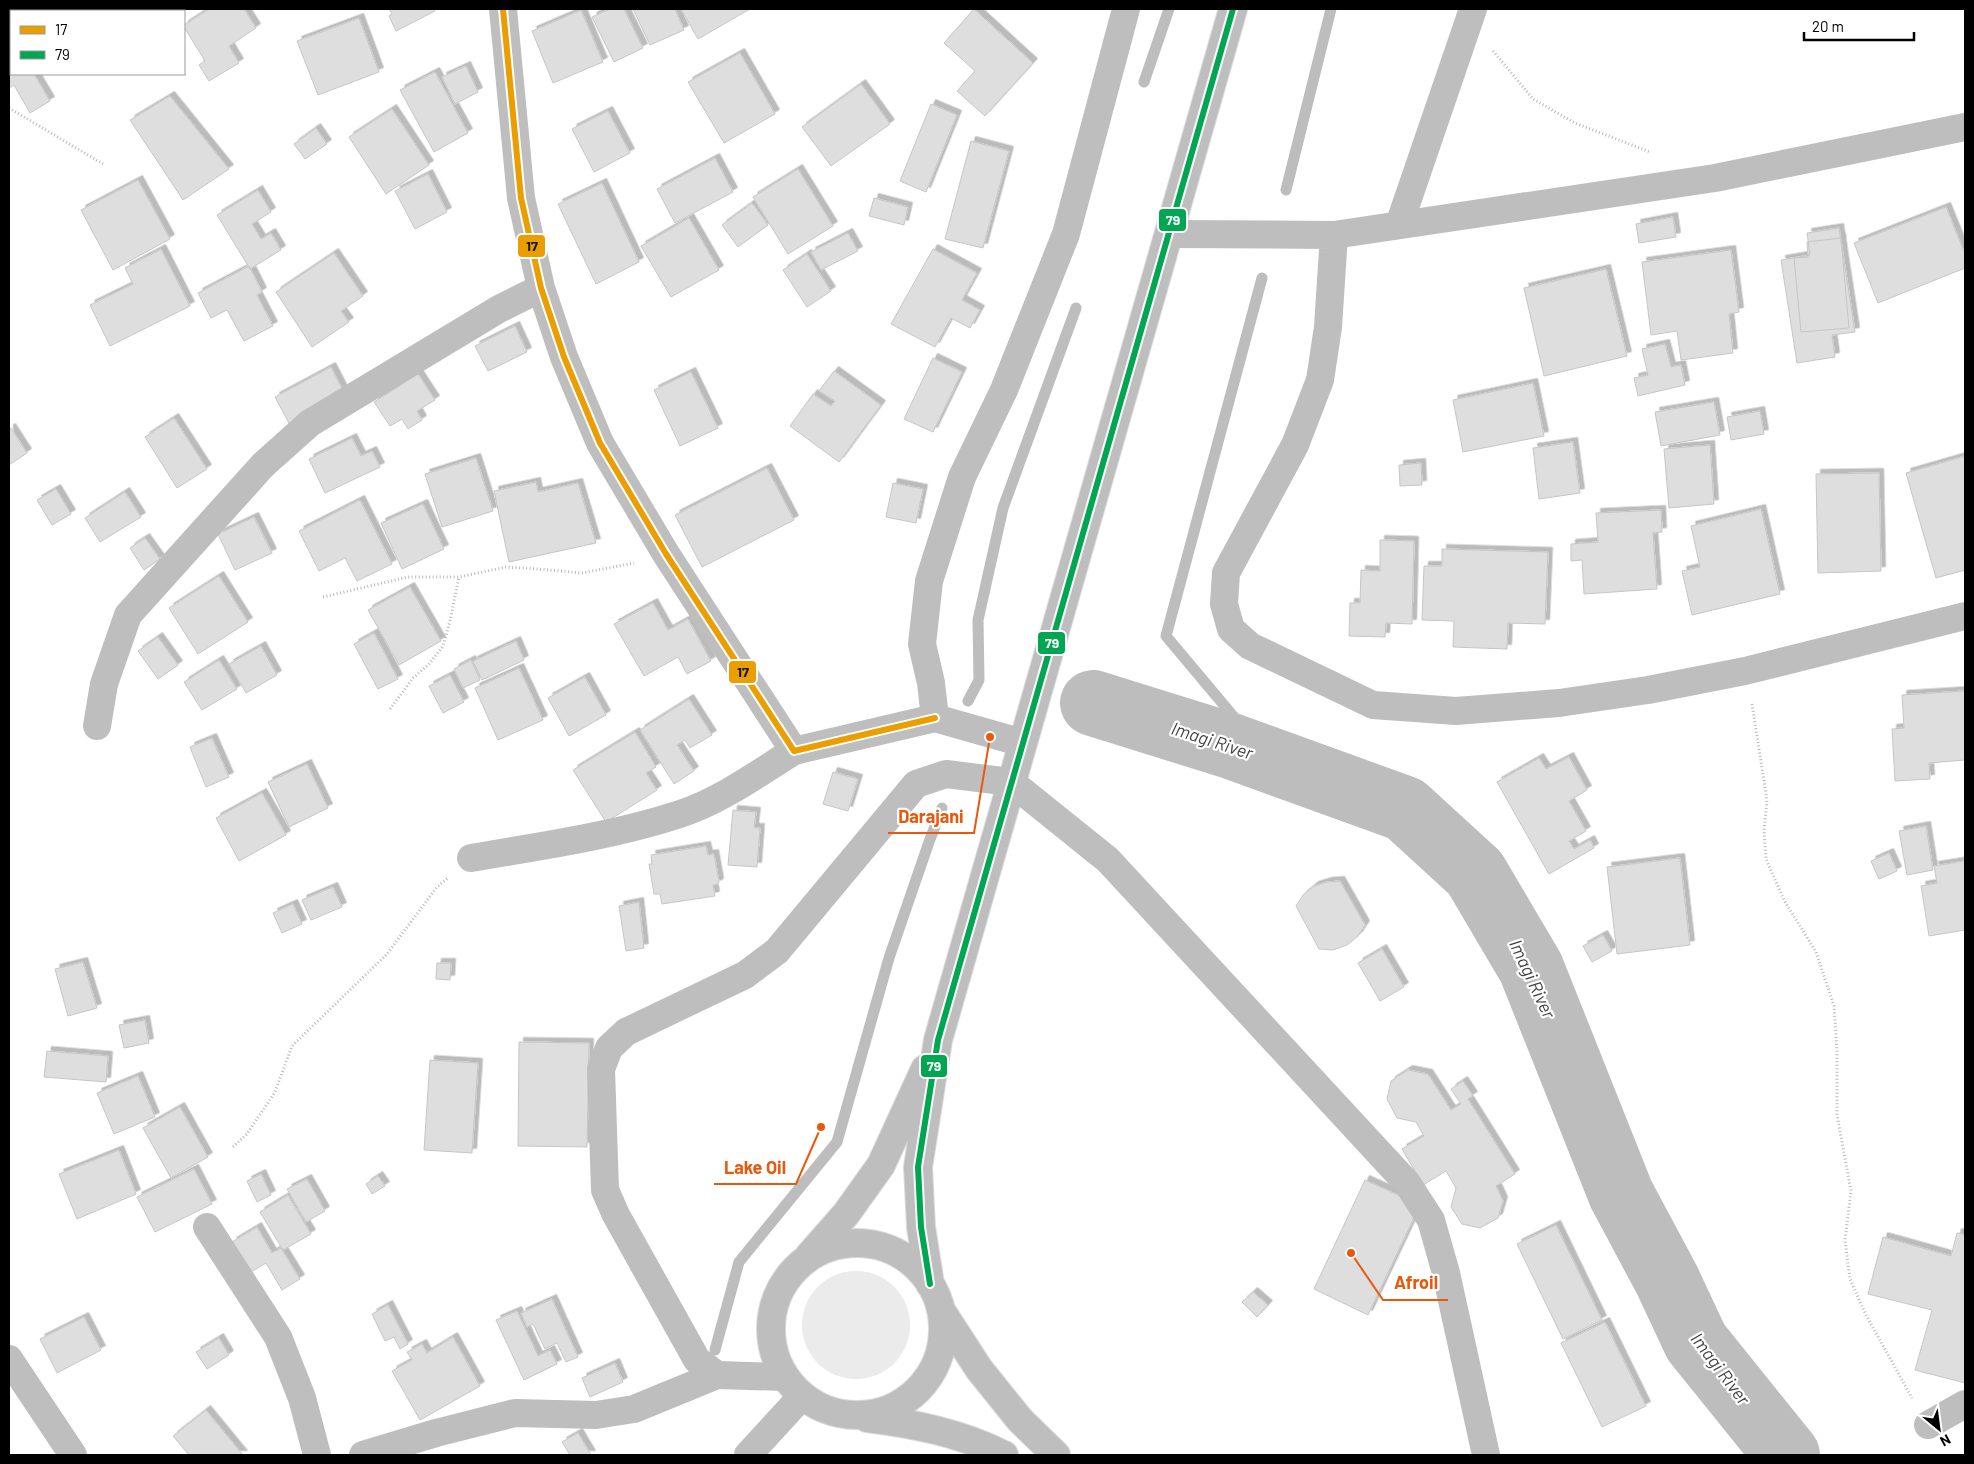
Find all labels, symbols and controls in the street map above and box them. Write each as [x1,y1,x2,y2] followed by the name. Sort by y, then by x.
[10,10,185,75] legend
[1804,10,1914,42] scale bar
[1812,17,1844,35] text: 20 m
[55,20,67,38] text: 17
[55,45,70,63] text: 79
[1158,208,1187,232] line badge: 79
[1166,211,1180,228] text: 79
[517,234,546,258] line badge: 17
[526,237,538,254] text: 17
[1037,631,1066,655] line badge: 79
[1045,634,1059,651] text: 79
[728,660,757,684] line badge: 17
[737,663,749,680] text: 17
[1169,717,1257,764] water label: Imagi River
[888,800,974,833] callout: Darajani
[898,805,964,827] text: Darajani
[1505,936,1561,1022] water label: Imagi River
[920,1054,948,1078] line badge: 79
[927,1057,941,1074] text: 79
[714,1151,796,1184] callout: Lake Oil
[724,1156,786,1178] text: Lake Oil
[1383,1267,1448,1300] callout: Afroil
[1394,1271,1438,1293] text: Afroil
[1687,1328,1755,1409] water label: Imagi River
[1914,1404,1964,1454] north arrow
[1937,1431,1954,1450] text: N

